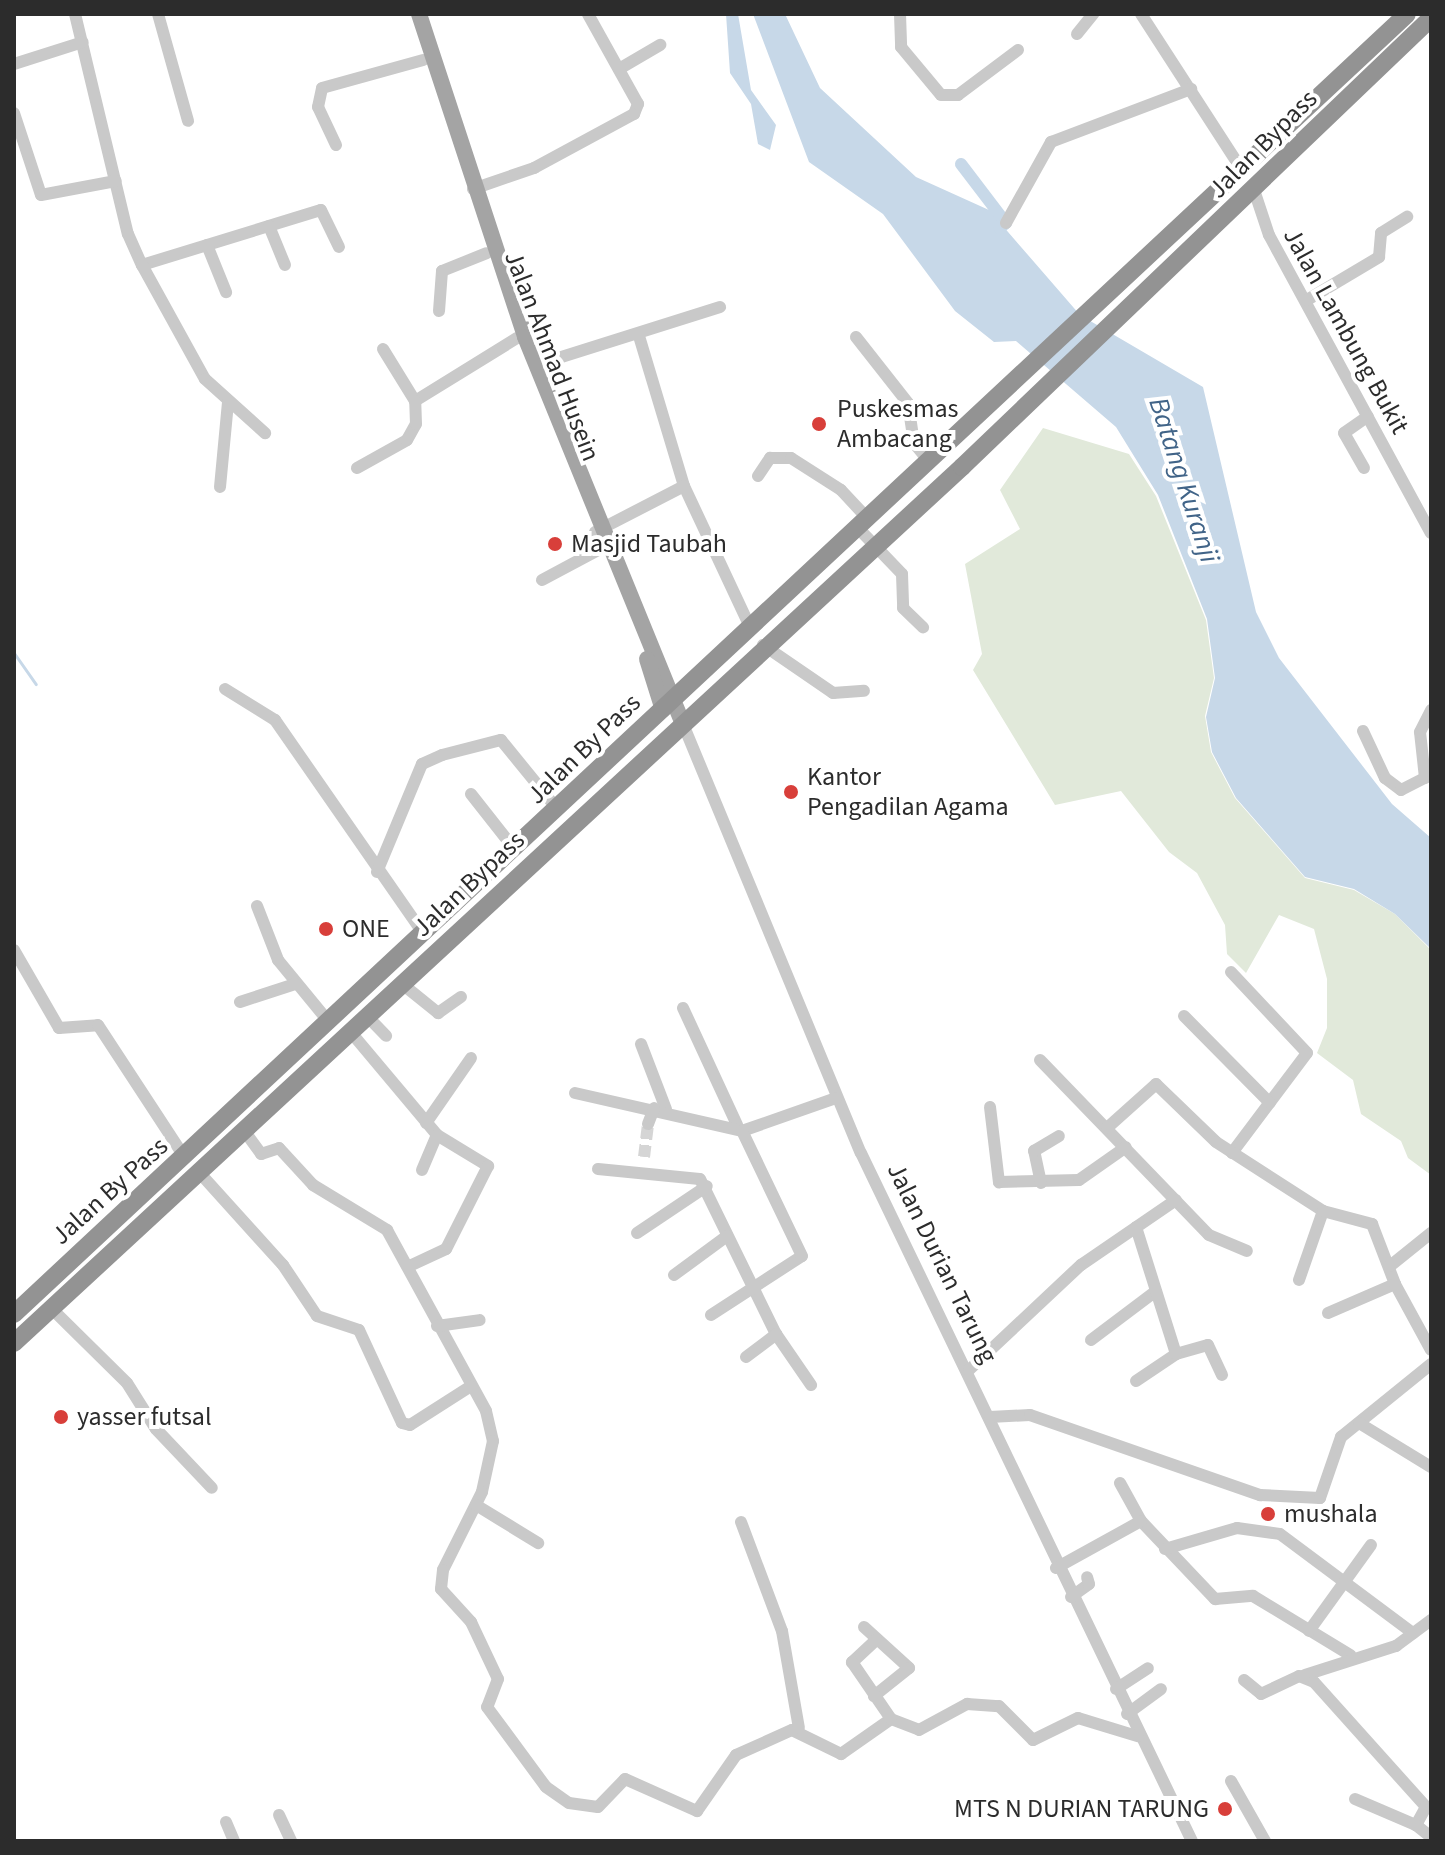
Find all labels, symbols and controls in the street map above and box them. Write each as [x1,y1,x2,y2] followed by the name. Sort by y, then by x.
[1202,83,1324,205] street label: Jalan Bypass
[1276,223,1416,439] street label: Jalan Lambung Bukit
[498,246,606,466] street label: Jalan Ahmad Husein
[837,393,958,454] place label: Puskesmas Ambacang
[1141,393,1227,567] water label: Batang Kuranji
[808,413,830,435] marker: Puskesmas Ambacang
[571,528,727,560] place label: Masjid Taubah
[546,535,564,553] marker: Masjid Taubah
[521,687,647,811] street label: Jalan By Pass
[807,761,1009,822] place label: Kantor Pengadilan Agama
[782,783,800,801] marker: Kantor Pengadilan Agama
[407,825,531,943] street label: Jalan Bypass
[342,913,390,945] place label: ONE
[317,920,335,938] marker: ONE
[46,1131,174,1251] street label: Jalan By Pass
[880,1158,1004,1368] street label: Jalan Durian Tarung
[77,1401,212,1433] place label: yasser futsal
[52,1408,70,1426] marker: yasser futsal
[1284,1498,1378,1530] place label: mushala
[1259,1505,1277,1523] marker: mushala
[954,1793,1209,1825] place label: MTS N DURIAN TARUNG
[1216,1800,1234,1818] marker: MTS N DURIAN TARUNG

